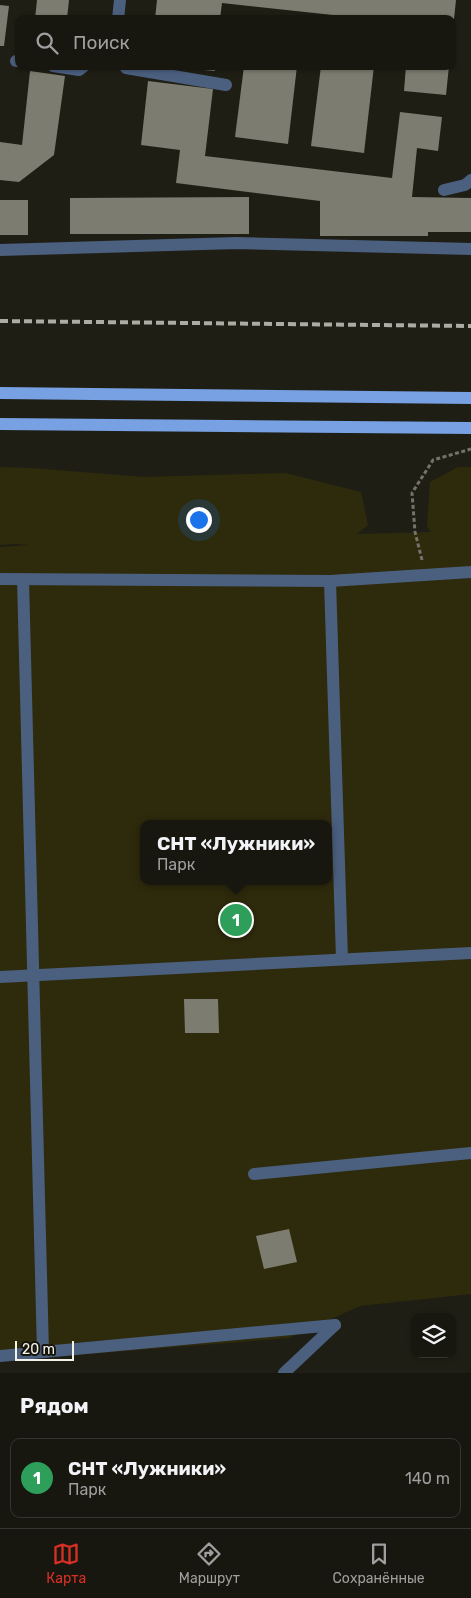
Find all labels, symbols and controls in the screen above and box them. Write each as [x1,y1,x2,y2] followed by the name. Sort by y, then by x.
[15,15,456,70] search box
[33,29,61,57] icon: search
[73,31,130,54] text: Поиск
[186,507,212,533] your location
[140,820,332,885] popup
[157,832,315,855] text: СНТ «Лужники»
[157,855,195,874] text: Парк
[220,901,252,939] pin: 1
[411,1313,456,1358] map controls
[411,1313,456,1358] button: layers
[15,1338,74,1361] scale bar
[22,1341,55,1358] text: 20 m
[20,1393,89,1418] text: Рядом
[68,1457,226,1480] text: СНТ «Лужники»
[33,1469,41,1488] text: 1
[405,1469,450,1488] text: 140 m
[68,1480,106,1499] text: Парк
[46,1540,86,1587] tab: Карта
[179,1540,240,1587] tab: Маршрут
[333,1540,425,1587] tab: Сохранённые

